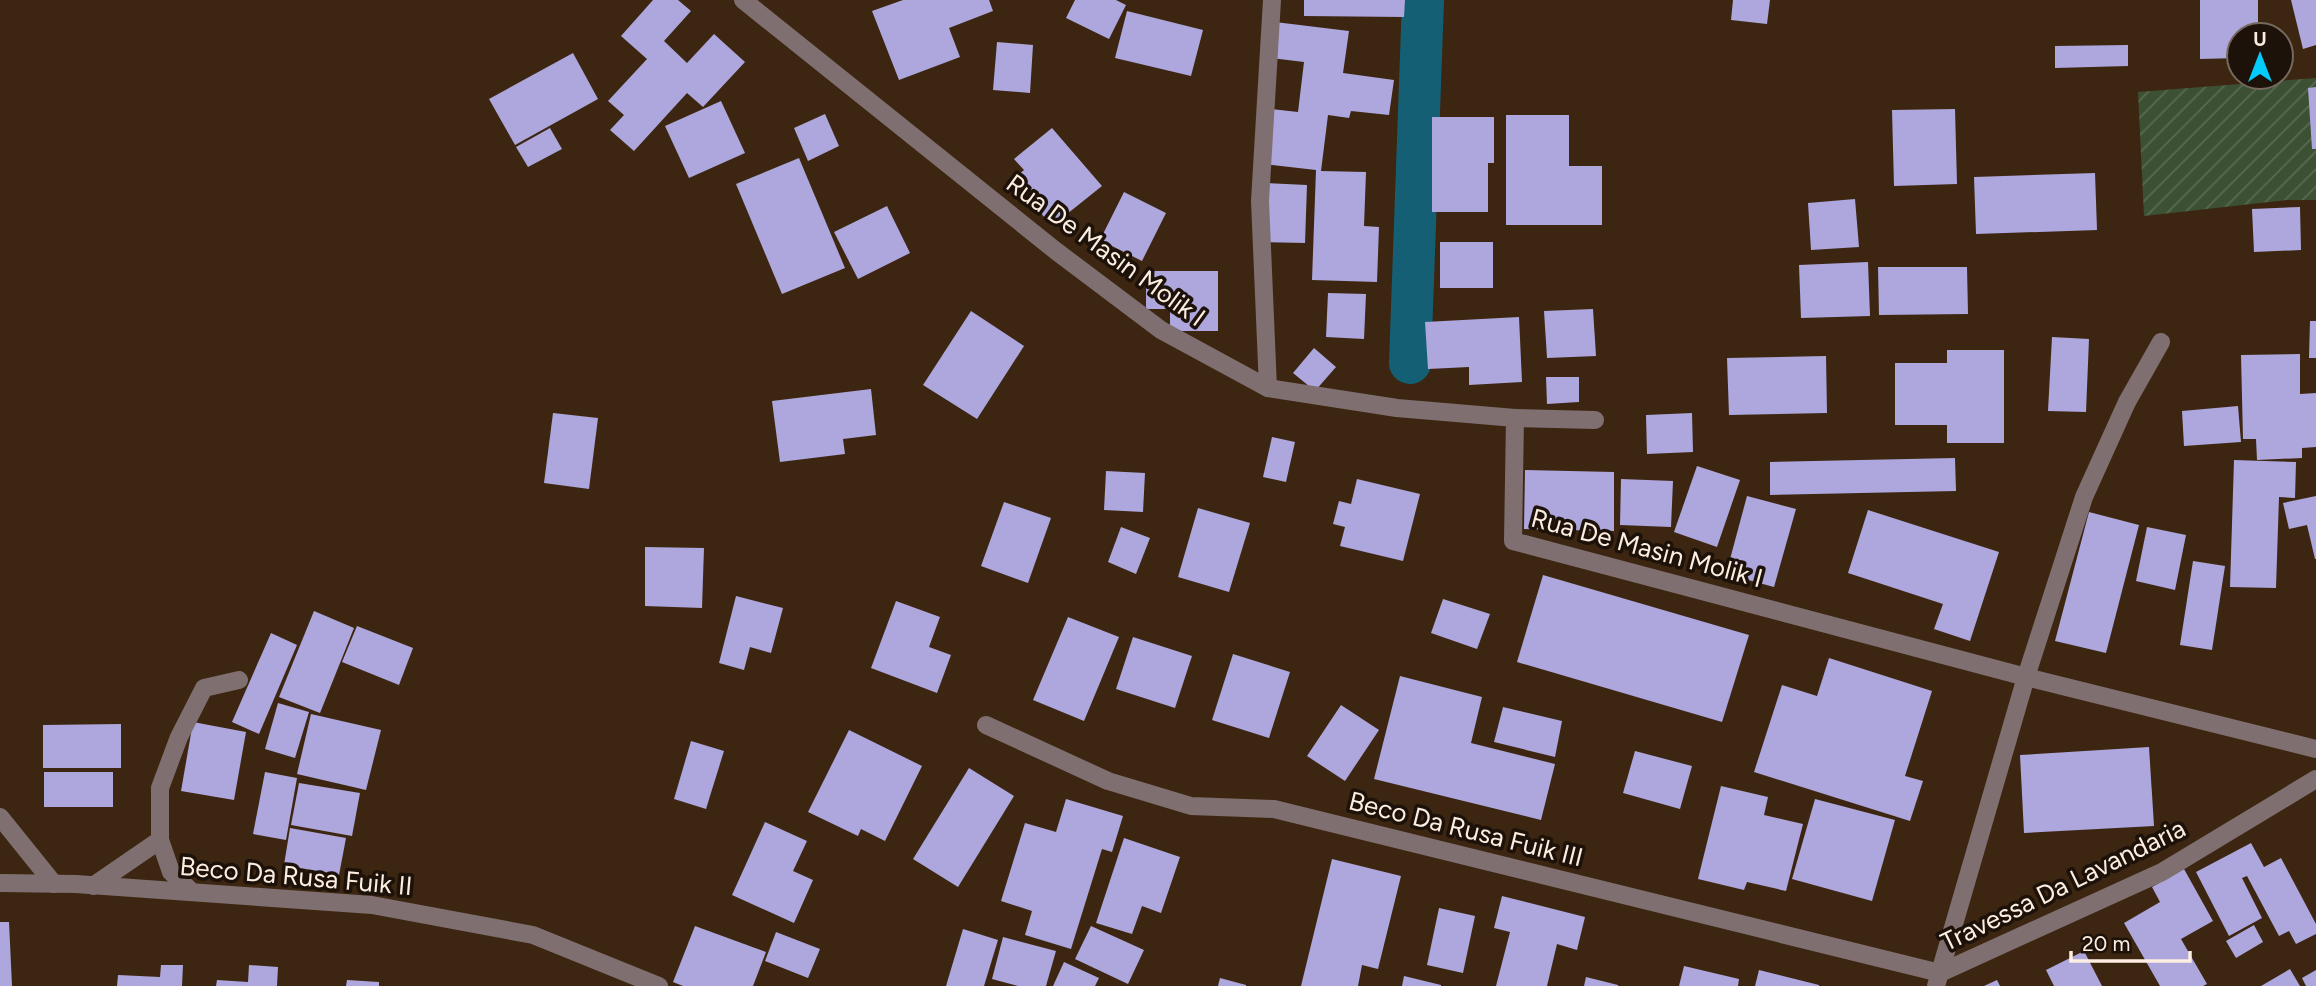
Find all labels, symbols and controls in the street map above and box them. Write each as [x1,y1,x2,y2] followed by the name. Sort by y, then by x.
[2225,21,2295,91] north arrow
[2253,28,2267,51] text: U
[1000,167,1212,333] street label: Rua De Masin Molik I
[1528,502,1766,594] street label: Rua De Masin Molik I
[1346,784,1586,874] street label: Beco Da Rusa Fuik III
[1936,812,2190,958] street label: Travessa Da Lavandaria
[178,850,414,902] street label: Beco Da Rusa Fuik II
[2071,920,2190,964] scale bar
[2082,931,2130,956] text: 20 m

